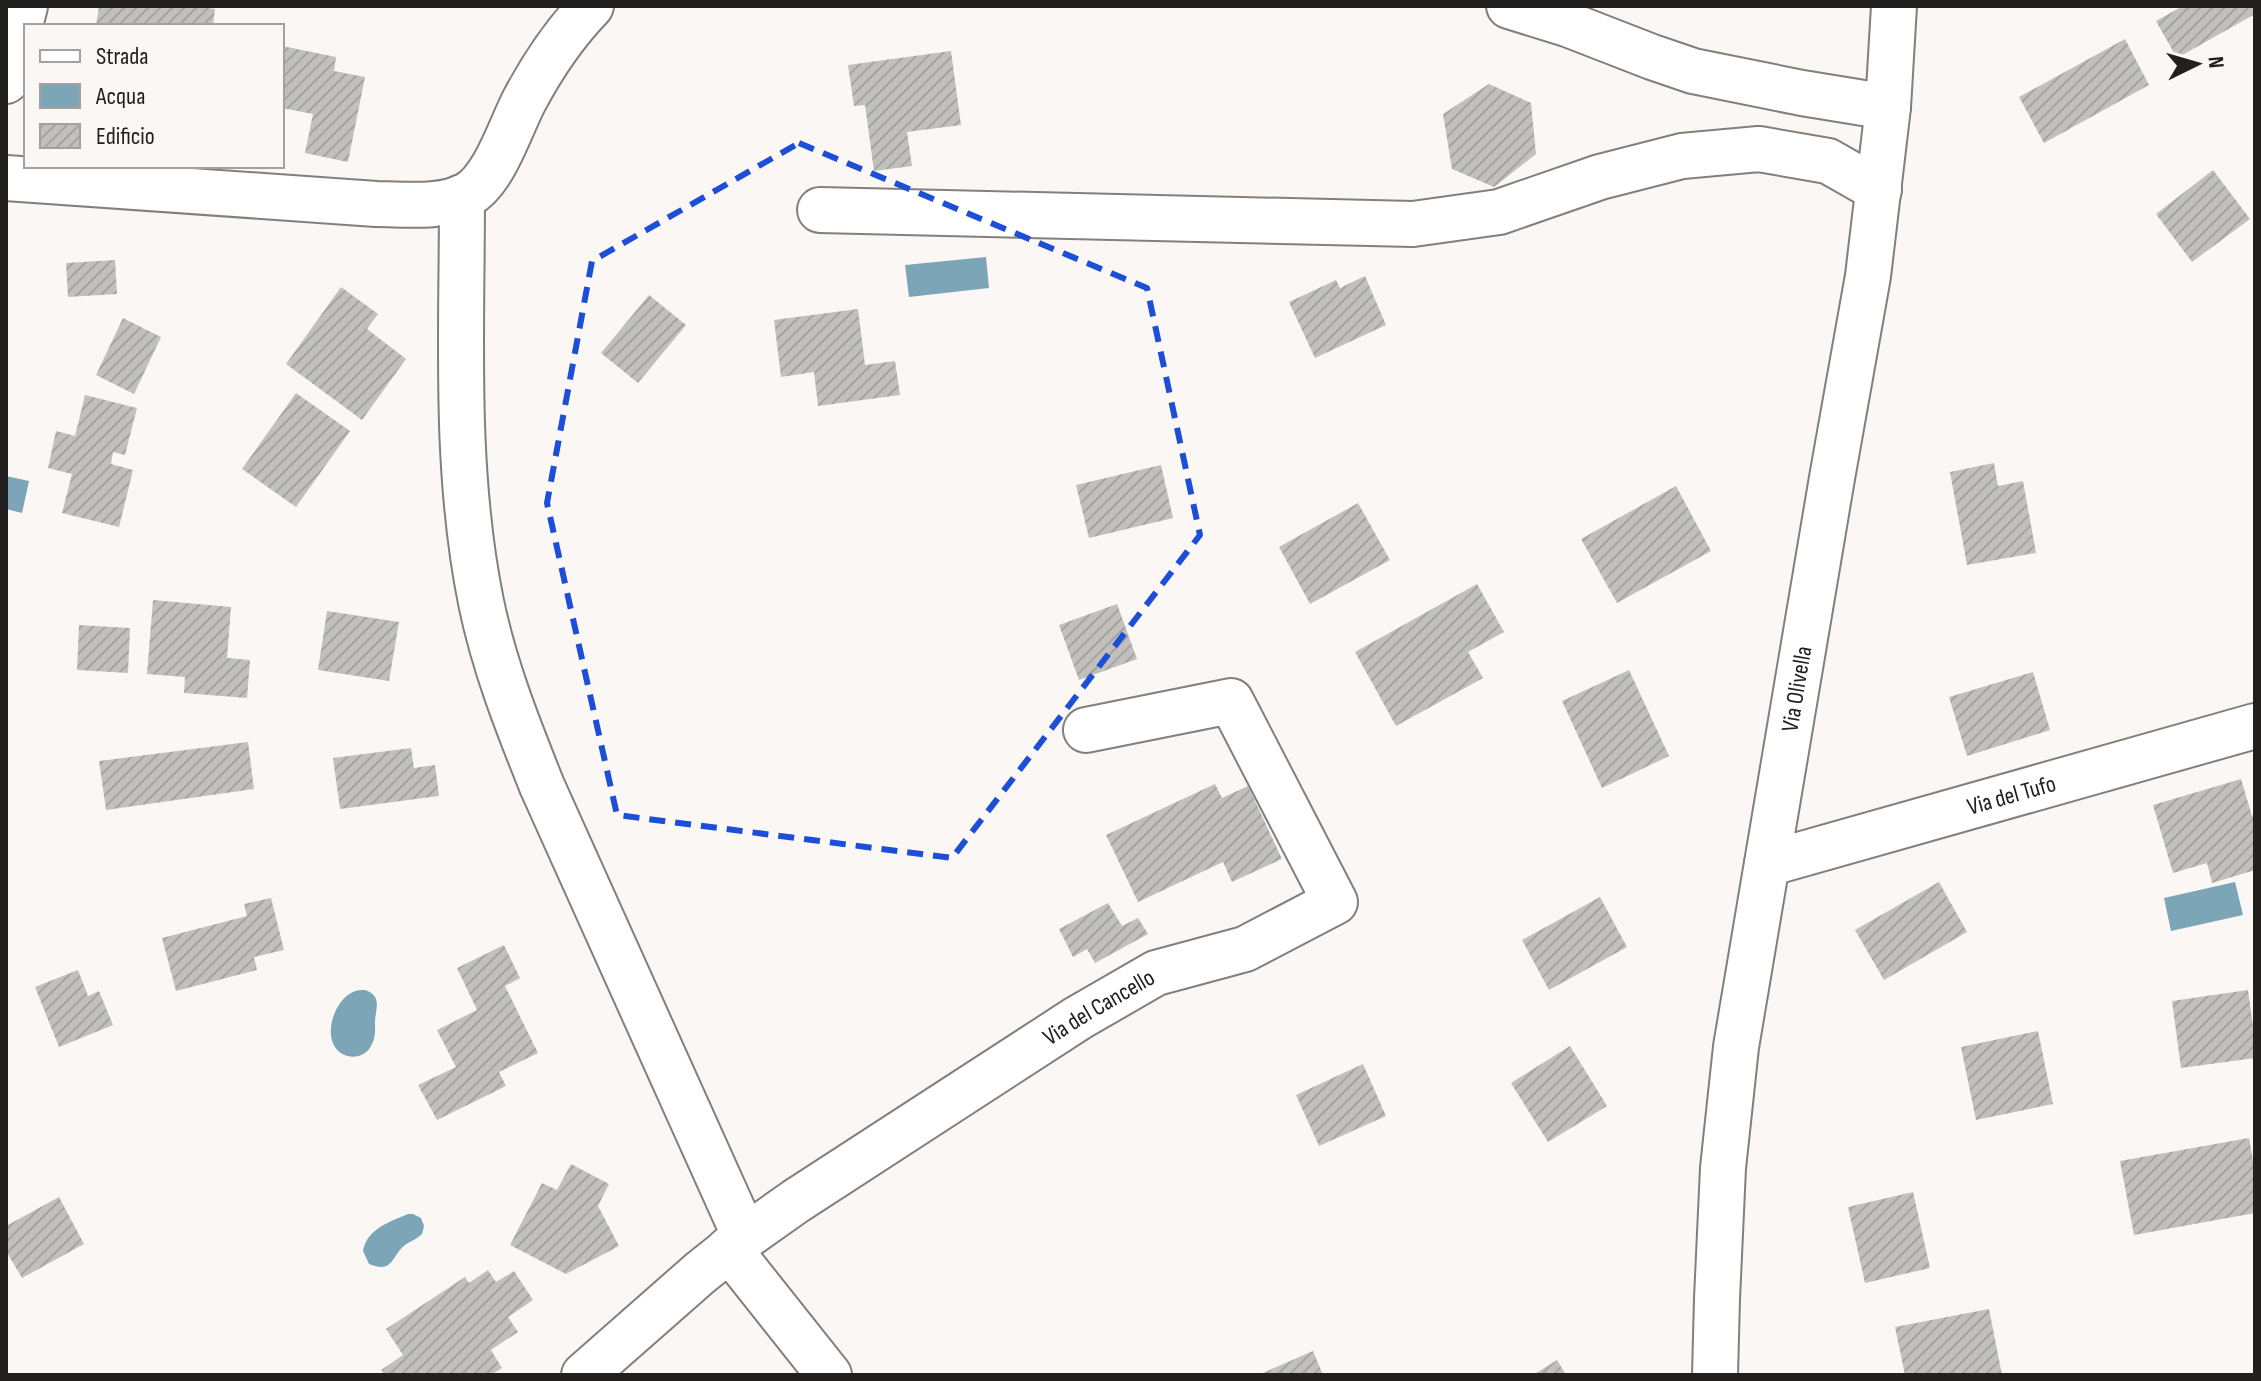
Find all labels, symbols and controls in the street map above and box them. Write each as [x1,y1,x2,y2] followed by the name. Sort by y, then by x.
[24,24,284,168] legend
[2157,24,2237,104] north arrow
[96,42,149,71] text: Strada
[2201,55,2229,69] text: N
[95,82,145,111] text: Acqua
[96,122,155,151] text: Edificio
[1775,644,1818,734] street label: Via Olivella
[1964,769,2059,822] street label: Via del Tufo
[1037,963,1160,1052] street label: Via del Cancello

